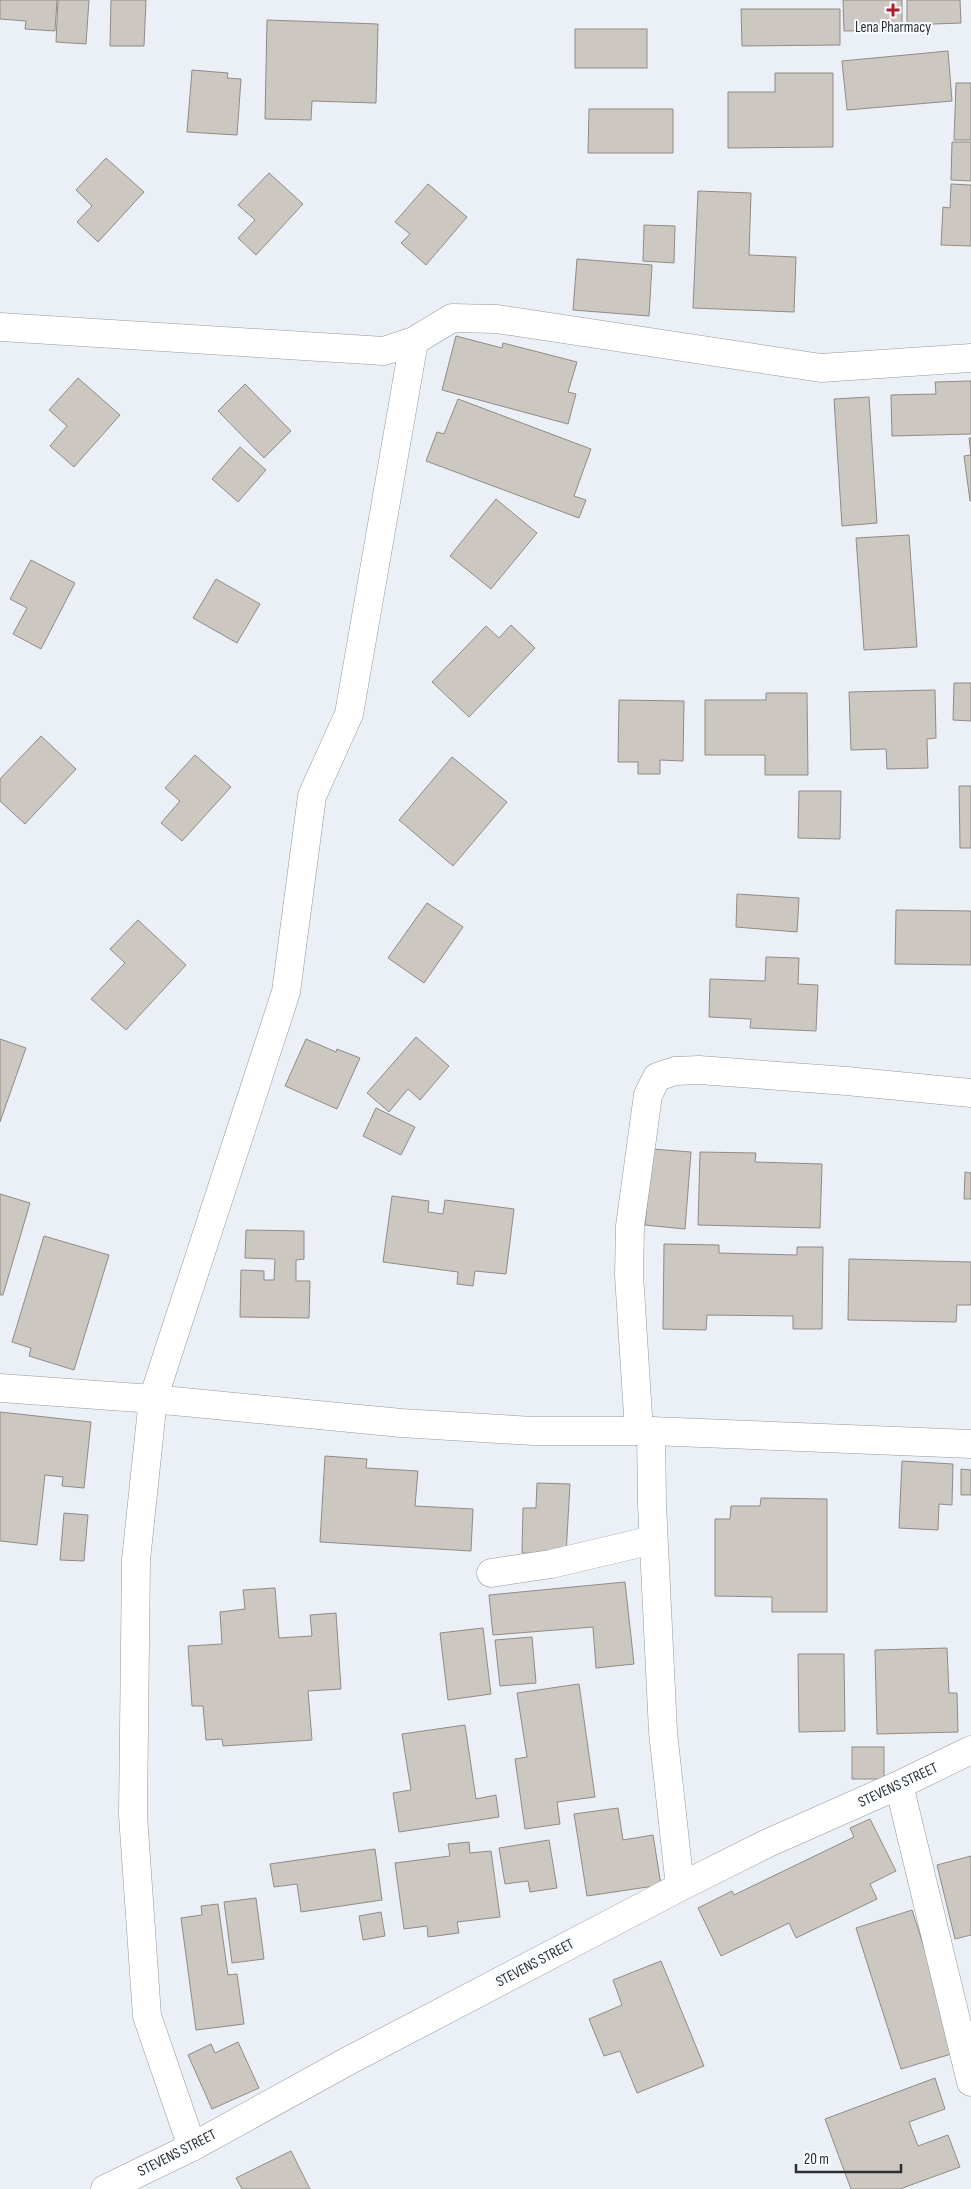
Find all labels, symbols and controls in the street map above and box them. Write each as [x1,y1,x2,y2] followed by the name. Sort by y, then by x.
[887,4,899,16] marker: Lena Pharmacy
[855,18,931,37] place label: Lena Pharmacy
[855,1758,941,1812] street label: STEVENS STREET
[493,1934,577,1992] street label: STEVENS STREET
[134,2125,220,2181] street label: STEVENS STREET
[796,2142,901,2174] scale bar
[804,2150,829,2169] text: 20 m

